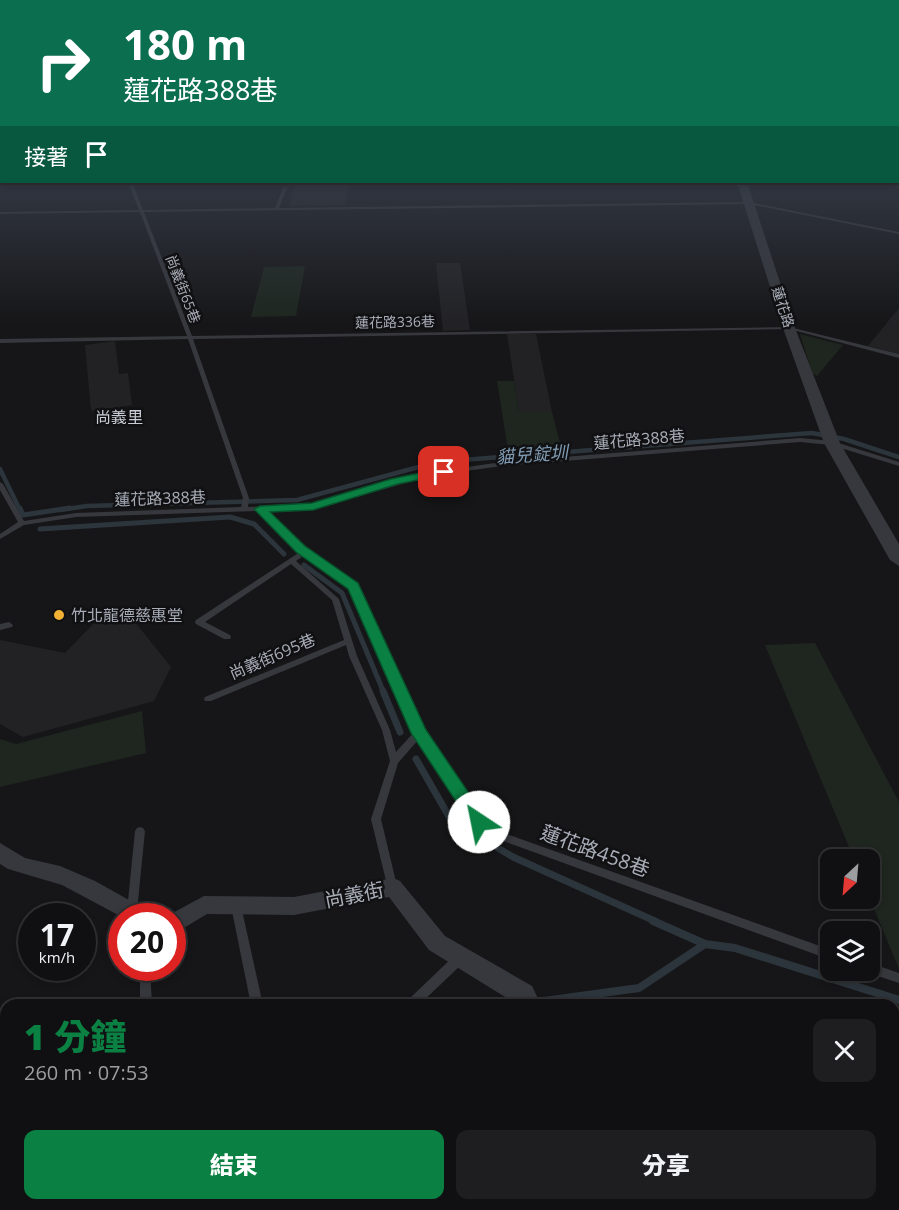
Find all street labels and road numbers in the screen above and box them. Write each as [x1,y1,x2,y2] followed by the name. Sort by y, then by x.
[162,252,205,326] street label: 尚義街65巷
[768,284,799,330] street label: 蓮花路
[355,311,435,332] street label: 蓮花路336巷
[592,424,686,454] street label: 蓮花路388巷
[114,485,206,511] street label: 蓮花路388巷
[226,628,318,684] street label: 尚義街695巷
[537,818,653,883] street label: 蓮花路458巷
[322,876,386,913] street label: 尚義街

